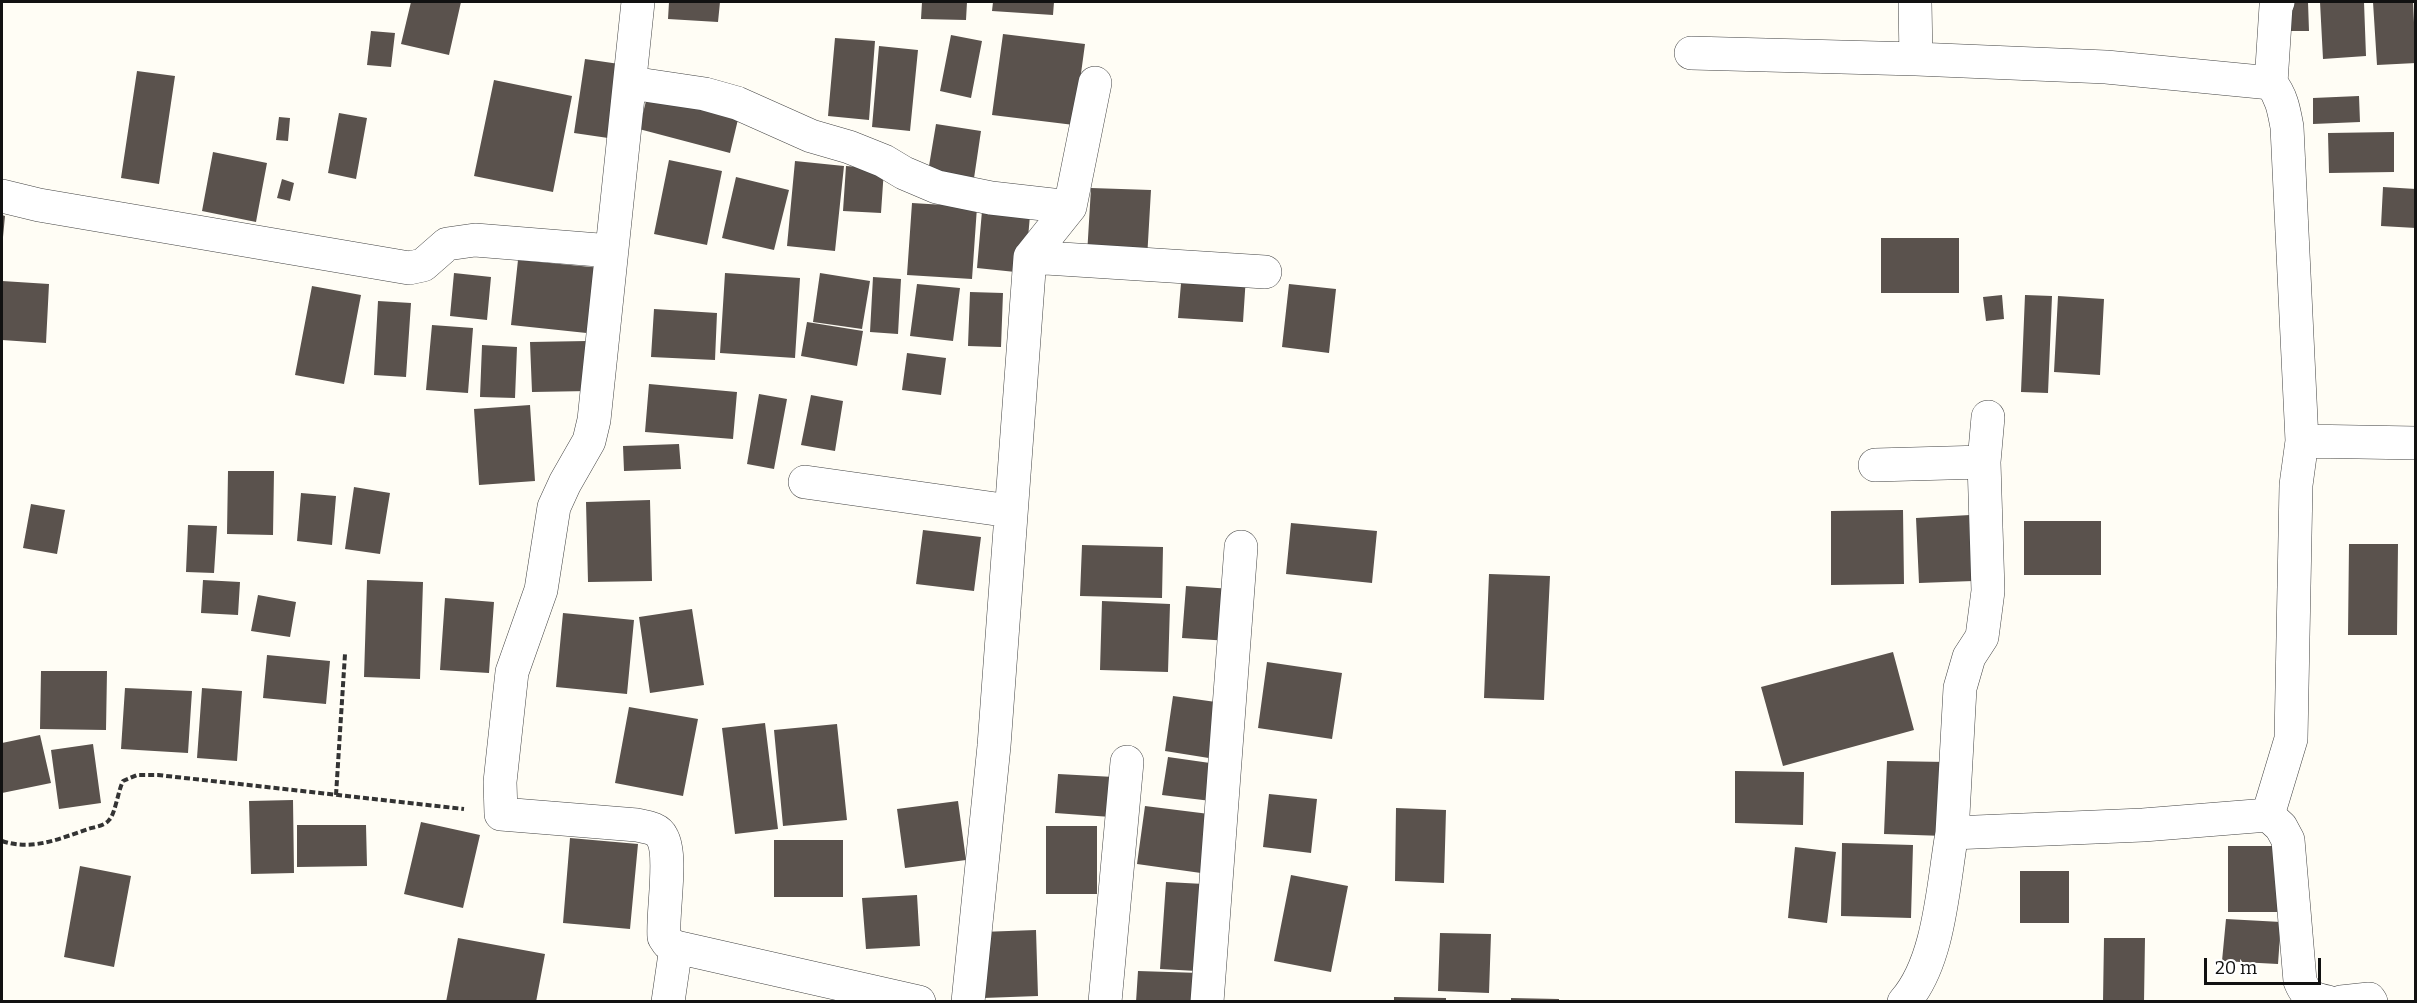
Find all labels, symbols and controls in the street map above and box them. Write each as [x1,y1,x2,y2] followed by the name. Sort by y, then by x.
[2207,946,2324,984] scale bar
[2215,957,2257,979] text: 20 m

